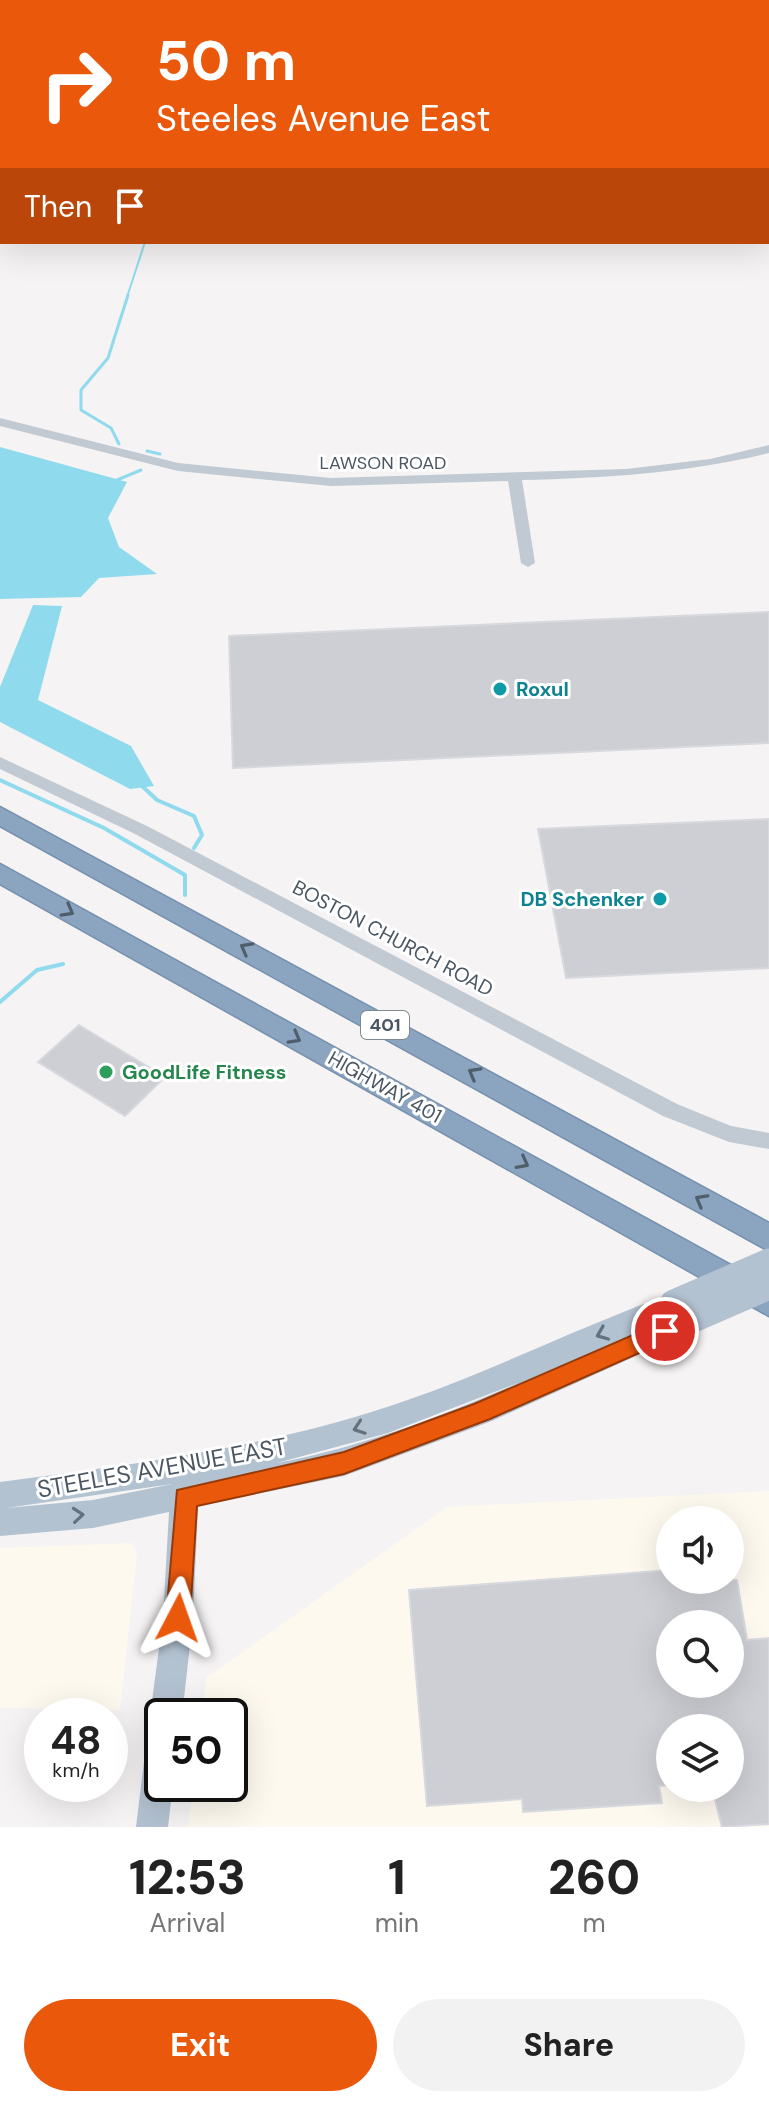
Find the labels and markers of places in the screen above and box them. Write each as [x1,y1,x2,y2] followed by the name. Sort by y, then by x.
[516,676,569,702] place label: Roxul
[491,680,509,698] marker: Roxul
[520,886,644,912] place label: DB Schenker
[651,890,669,908] marker: DB Schenker
[122,1059,286,1085] place label: GoodLife Fitness
[97,1063,115,1081] marker: GoodLife Fitness
[631,1297,699,1365] pin

